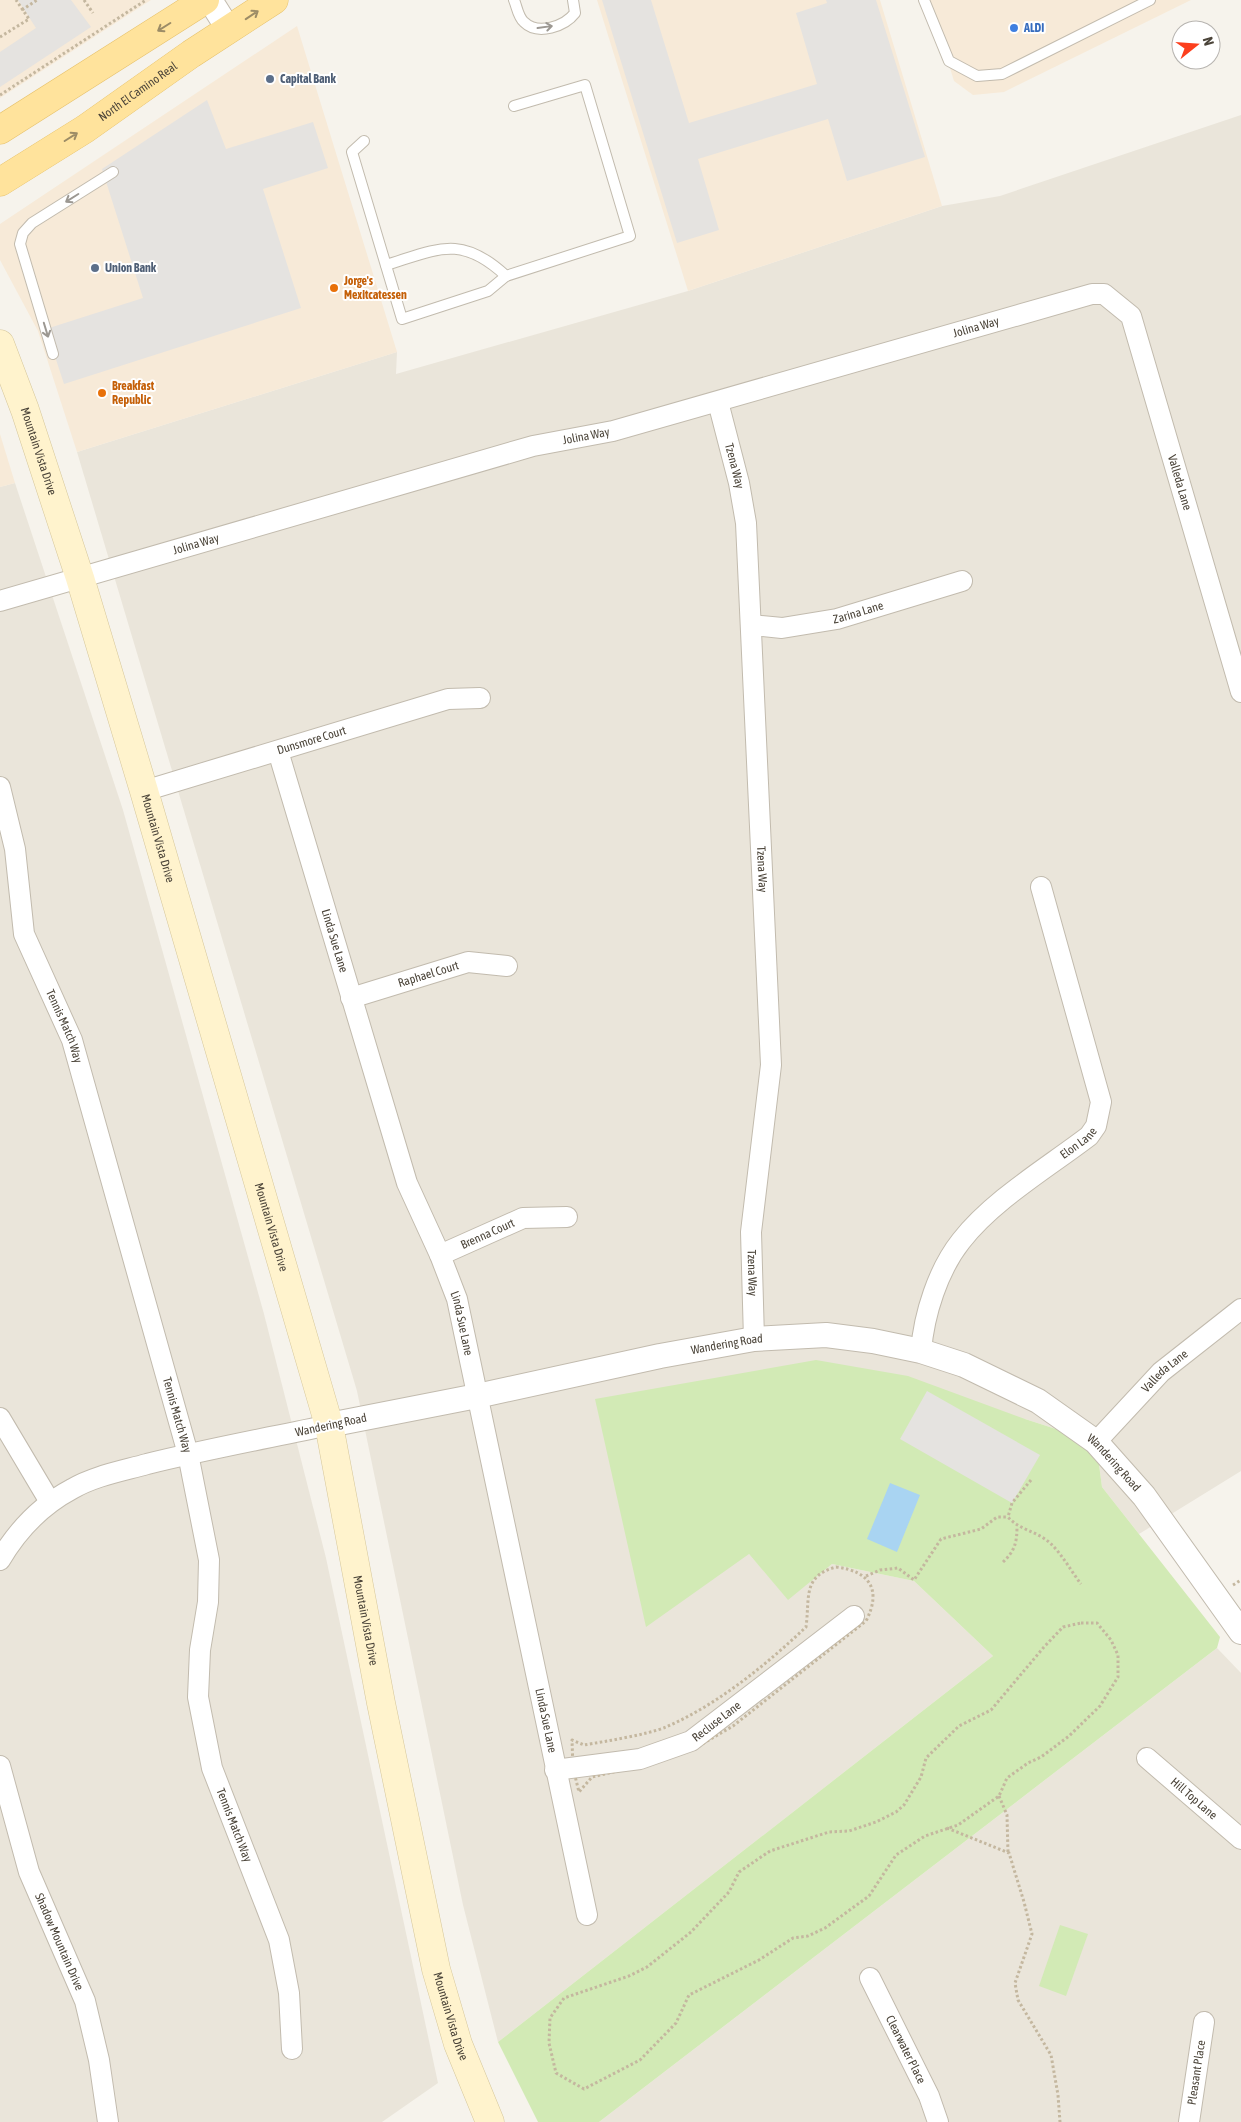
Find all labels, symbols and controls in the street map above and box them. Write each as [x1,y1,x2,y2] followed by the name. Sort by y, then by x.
[244,10,258,20] one-way arrow
[1171,20,1221,70] north arrow
[1023,21,1044,35] place label: ALDI
[537,22,553,32] one-way arrow
[1008,22,1020,34] marker: ALDI
[158,23,172,33] one-way arrow
[1200,35,1217,47] text: N
[96,59,181,124] street label: North El Camino Real
[280,72,336,86] place label: Capital Bank
[264,73,276,85] marker: Capital Bank
[64,132,78,143] one-way arrow
[65,193,79,203] one-way arrow
[105,261,157,275] place label: Union Bank
[89,262,101,274] marker: Union Bank
[343,274,407,302] place label: Jorge's Mexitcatessen
[328,282,340,294] marker: Jorge's Mexitcatessen
[951,314,1001,340] street label: Jolina Way
[42,322,52,338] one-way arrow
[112,379,155,407] place label: Breakfast Republic
[96,387,108,399] marker: Breakfast Republic
[18,406,59,497] street label: Mountain Vista Drive
[561,425,611,447] street label: Jolina Way
[722,442,747,490] street label: Tzena Way
[1165,453,1194,512] street label: Valleda Lane
[171,531,221,557] street label: Jolina Way
[832,598,885,627] street label: Zarina Lane
[275,723,348,757] street label: Dunsmore Court
[138,792,177,884] street label: Mountain Vista Drive
[754,846,770,893] street label: Tzena Way
[319,907,351,974] street label: Linda Sue Lane
[396,958,461,990] street label: Raphael Court
[43,987,85,1065] street label: Tennis Match Way
[1057,1125,1100,1162] street label: Elon Lane
[252,1181,291,1273] street label: Mountain Vista Drive
[458,1216,517,1252] street label: Brenna Court
[744,1250,760,1296] street label: Tzena Way
[448,1289,476,1357] street label: Linda Sue Lane
[690,1332,763,1357] street label: Wandering Road
[1139,1347,1191,1395] street label: Valleda Lane
[160,1375,194,1454] street label: Tennis Match Way
[294,1411,368,1439] street label: Wandering Road
[1084,1431,1144,1494] street label: Wandering Road
[350,1574,381,1667] street label: Mountain Vista Drive
[532,1687,560,1754] street label: Linda Sue Lane
[689,1698,744,1745] street label: Recluse Lane
[1168,1775,1220,1822] street label: Hill Top Lane
[214,1786,255,1864] street label: Tennis Match Way
[32,1891,87,1993] street label: Shadow Mountain Drive
[430,1970,471,2062] street label: Mountain Vista Drive
[883,2013,929,2086] street label: Clearwater Place
[1185,2039,1208,2106] street label: Pleasant Place

